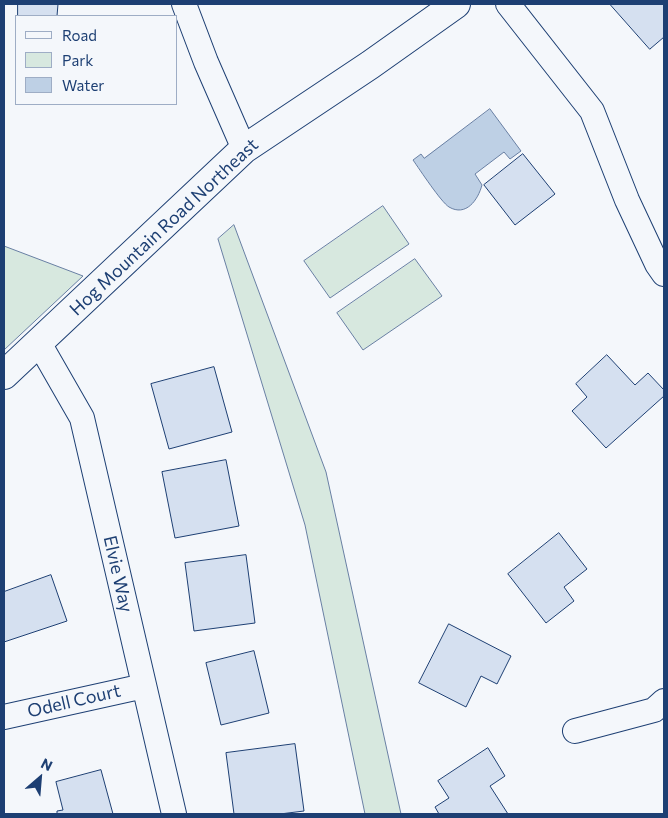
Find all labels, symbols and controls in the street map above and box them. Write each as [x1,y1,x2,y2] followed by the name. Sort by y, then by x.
[15,15,178,105] legend
[62,26,97,44] text: Road
[62,51,93,69] text: Park
[62,76,104,94] text: Water
[65,134,263,320] street label: Hog Mountain Road Northeast
[99,534,137,614] street label: Elvie Way
[25,680,123,722] street label: Odell Court
[15,753,65,803] north arrow
[39,754,56,774] text: N

